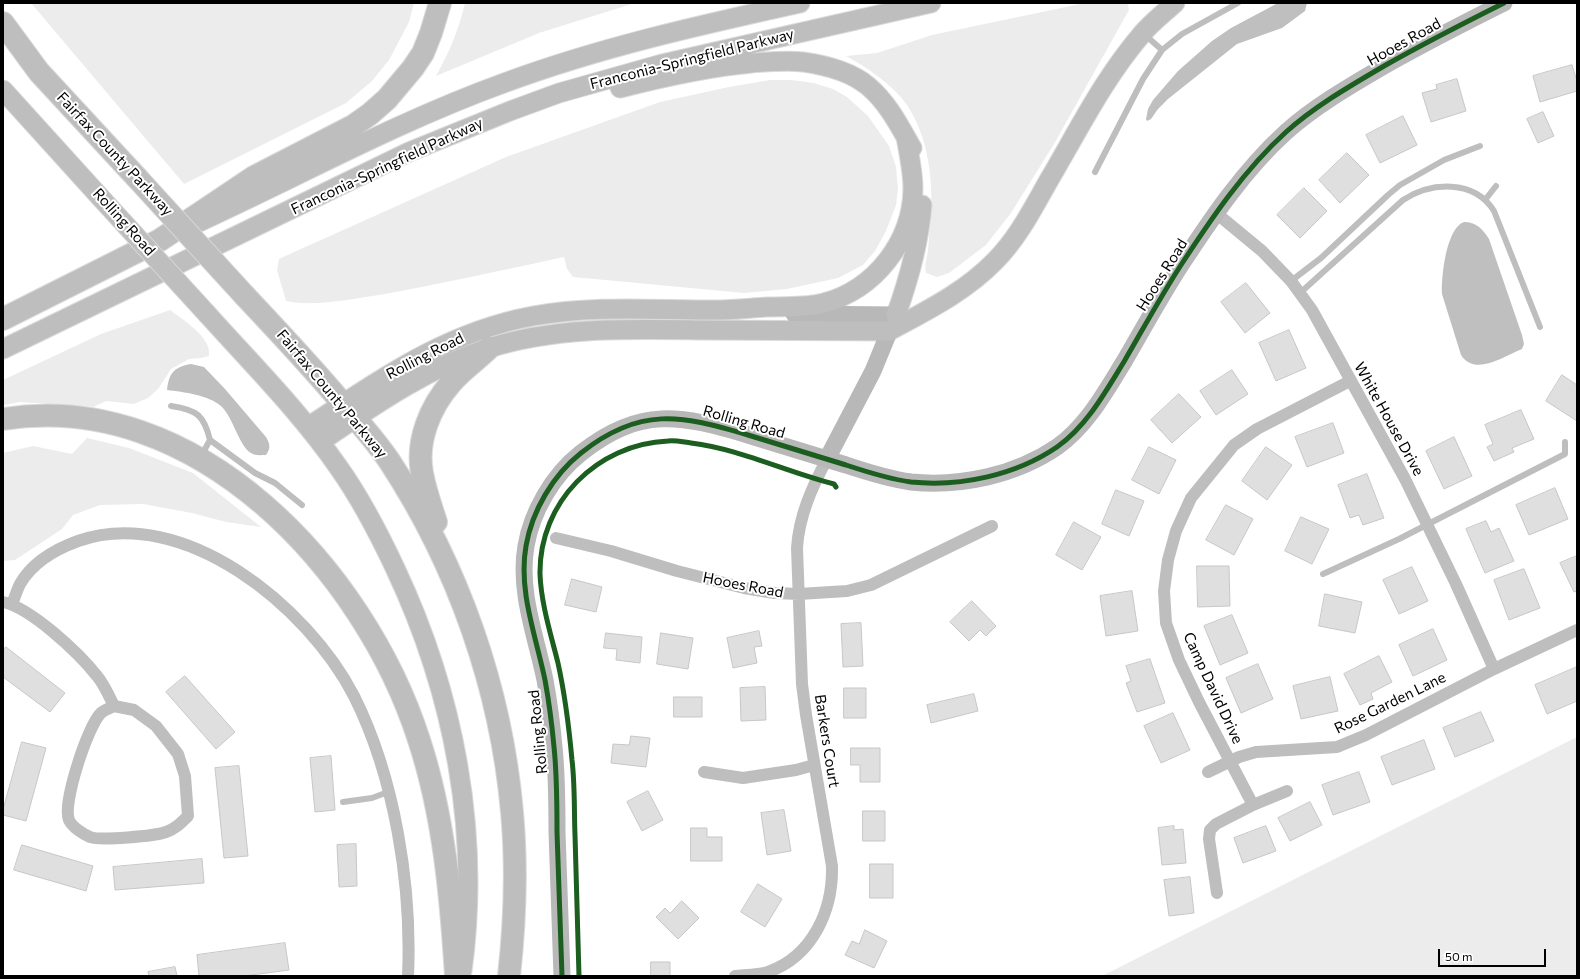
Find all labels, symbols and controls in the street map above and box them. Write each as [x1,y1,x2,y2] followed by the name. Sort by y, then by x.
[1364,14,1444,70] street label: Hooes Road
[588,25,796,93] street label: Franconia-Springfield Parkway
[53,89,177,219] street label: Fairfax County Parkway
[288,114,486,218] street label: Franconia-Springfield Parkway
[89,185,159,259] street label: Rolling Road
[1133,236,1191,314] street label: Hooes Road
[273,326,391,462] street label: Fairfax County Parkway
[383,329,467,383] street label: Rolling Road
[1350,359,1428,479] street label: White House Drive
[701,402,787,442] street label: Rolling Road
[701,568,785,602] street label: Hooes Road
[1179,629,1247,747] street label: Camp David Drive
[1331,668,1449,738] street label: Rose Garden Lane
[525,689,551,775] street label: Rolling Road
[811,693,843,789] street label: Barkers Court
[1440,941,1548,967] scale bar
[1445,949,1473,963] text: 50 m

